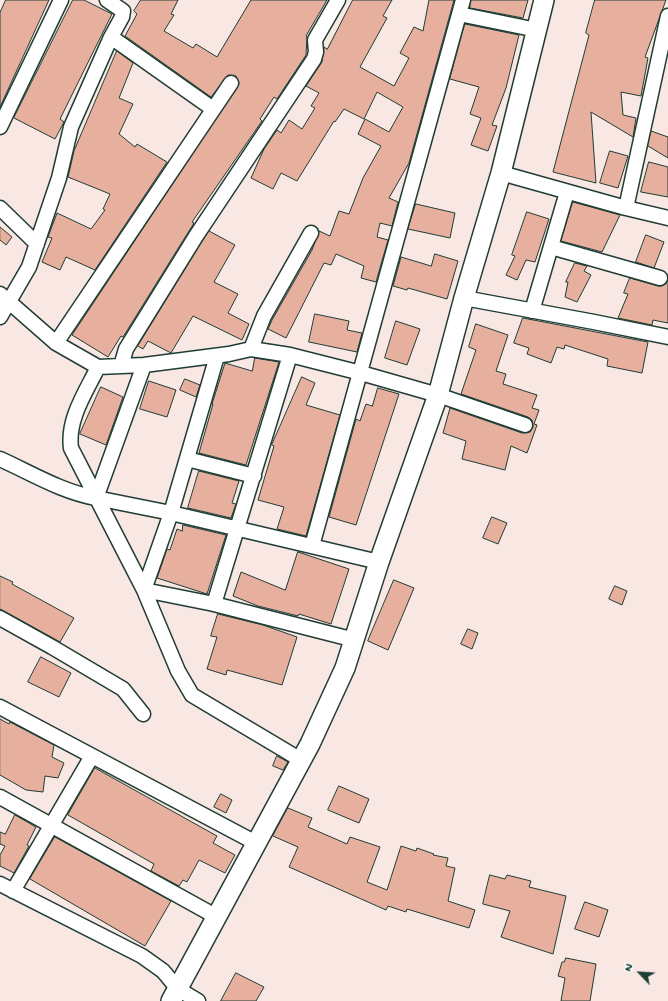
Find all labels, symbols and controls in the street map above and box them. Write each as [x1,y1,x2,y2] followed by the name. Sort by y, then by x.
[620,953,660,993] north arrow
[622,962,636,974] text: N

